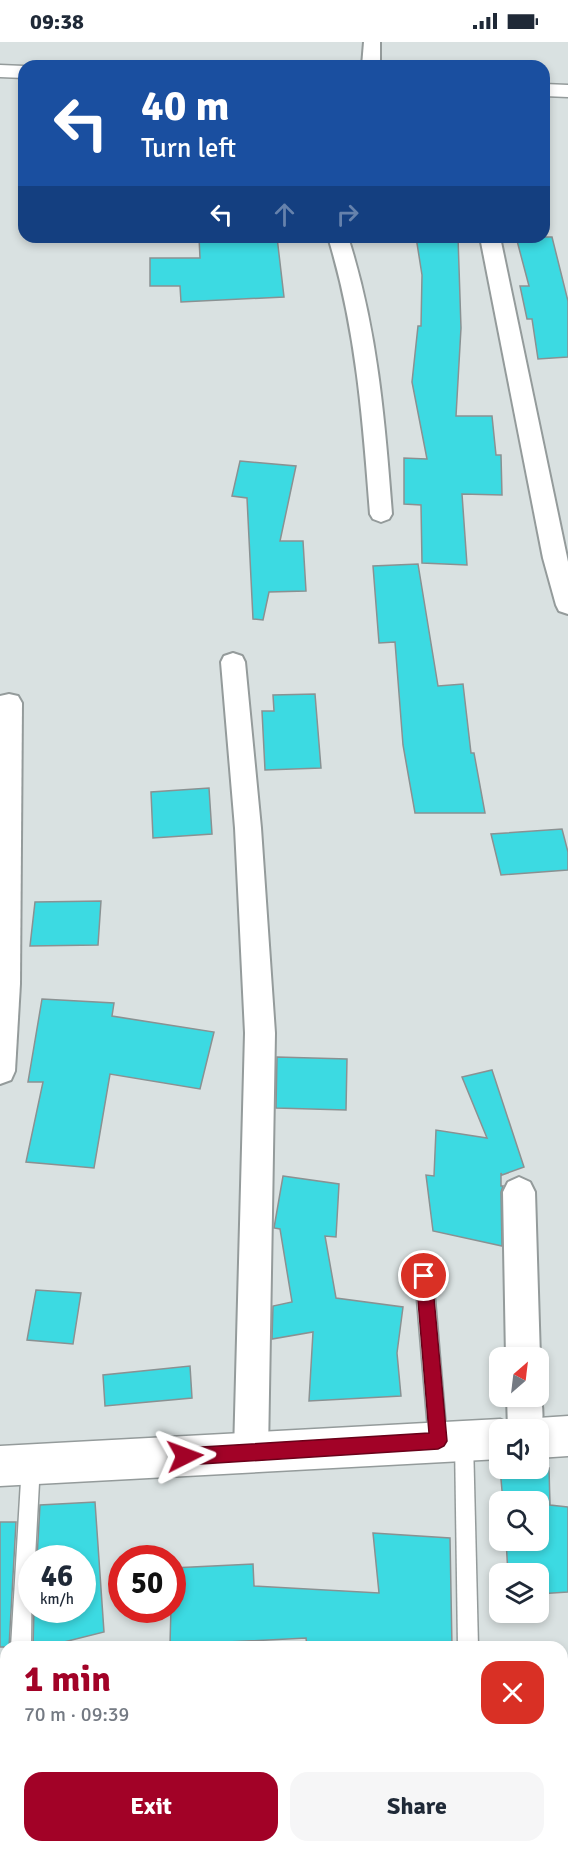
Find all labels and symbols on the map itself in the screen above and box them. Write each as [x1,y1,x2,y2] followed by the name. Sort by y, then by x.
[398,1250,449,1301] pin
[489,1347,549,1407] north arrow
[153,1424,217,1488] position arrow
[108,1545,186,1623] speed limit sign: 50

